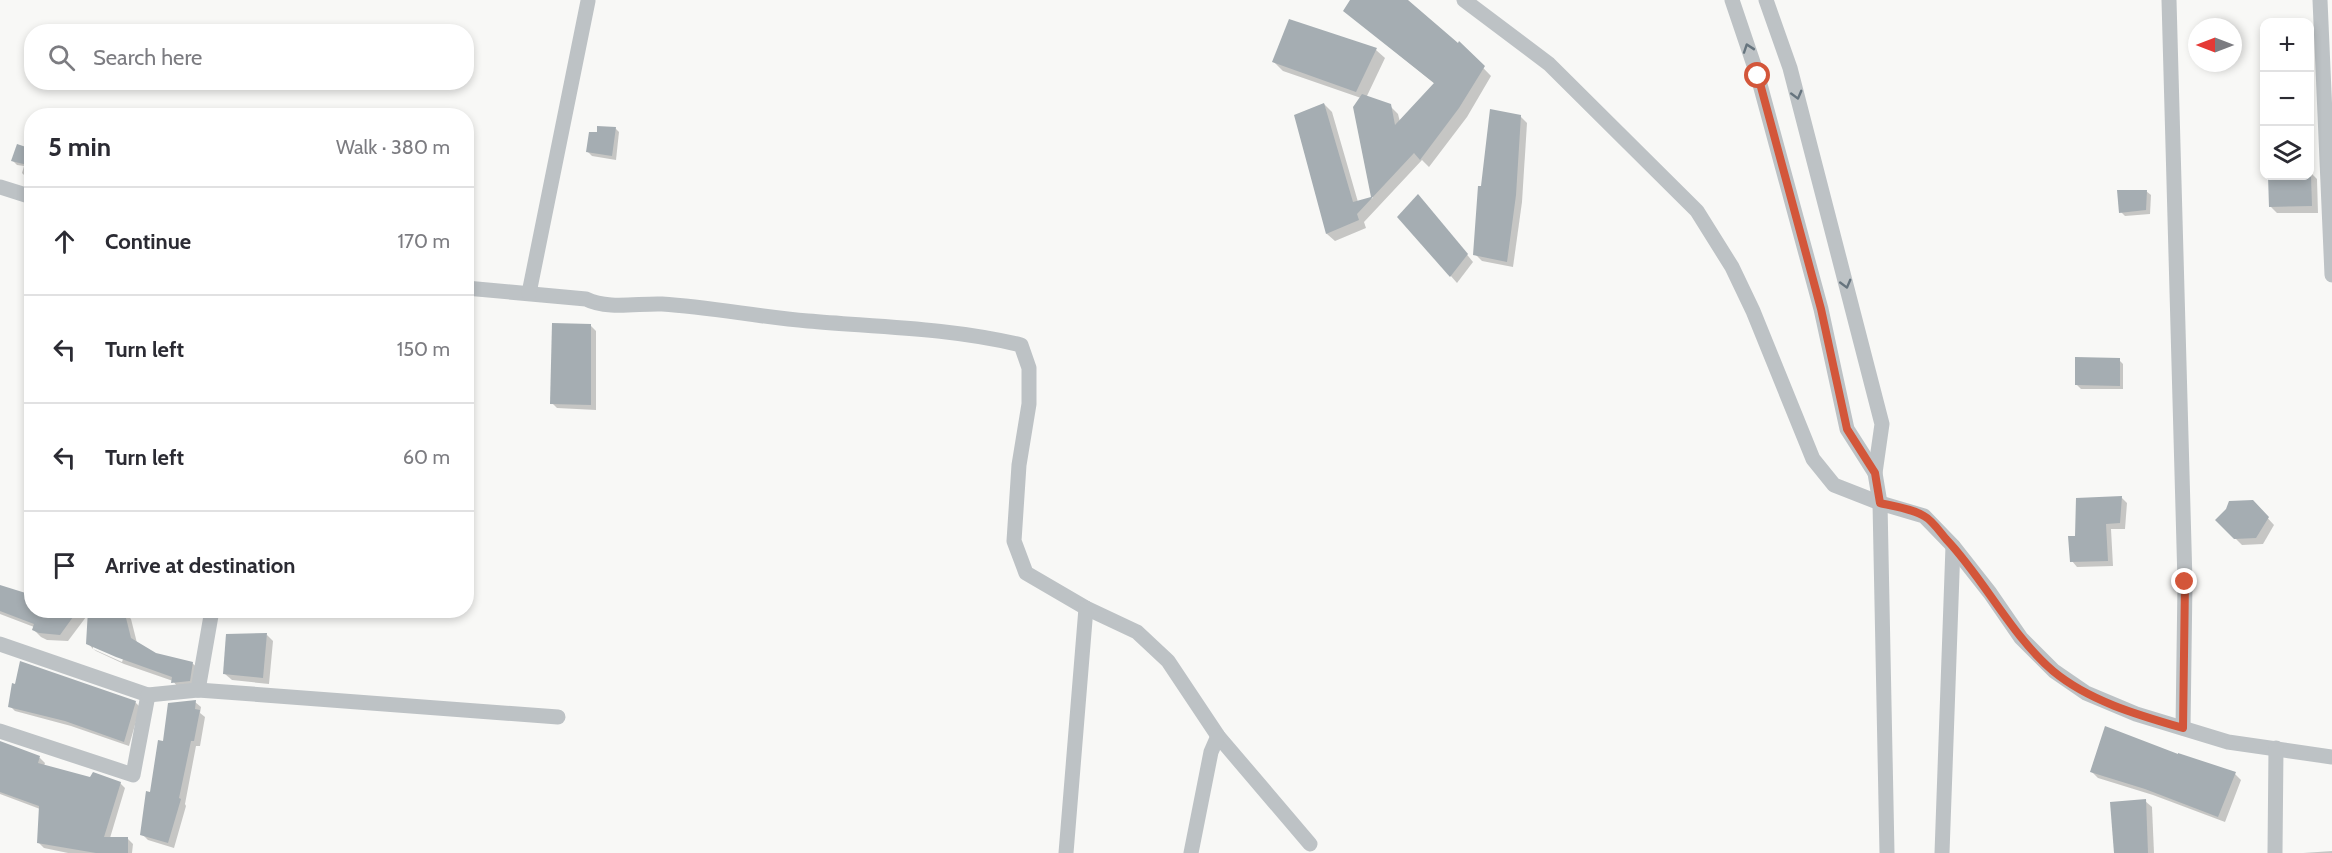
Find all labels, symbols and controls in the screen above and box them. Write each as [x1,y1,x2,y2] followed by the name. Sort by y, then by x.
[2188,18,2242,72] north arrow
[2260,18,2314,180] map controls
[2260,18,2314,72] button: +
[24,24,474,90] search box
[45,41,78,74] icon: search
[1743,43,1756,54] one-way arrow
[93,44,202,71] text: Search here
[1744,62,1770,88] route start
[2260,72,2314,126] button: −
[1790,90,1802,100] one-way arrow
[2260,126,2314,180] button: layers
[48,131,111,163] text: 5 min
[336,135,450,159] text: Walk · 380 m
[48,225,81,258] icon: ahead
[105,228,191,255] text: Continue
[398,229,450,253] text: 170 m
[1839,279,1852,289] one-way arrow
[48,333,81,366] icon: left
[105,336,184,363] text: Turn left
[397,337,450,361] text: 150 m
[48,441,81,474] icon: left
[105,444,184,471] text: Turn left
[403,445,450,469] text: 60 m
[48,549,81,582] icon: arrive
[105,552,295,579] text: Arrive at destination
[2171,568,2197,594] route end

